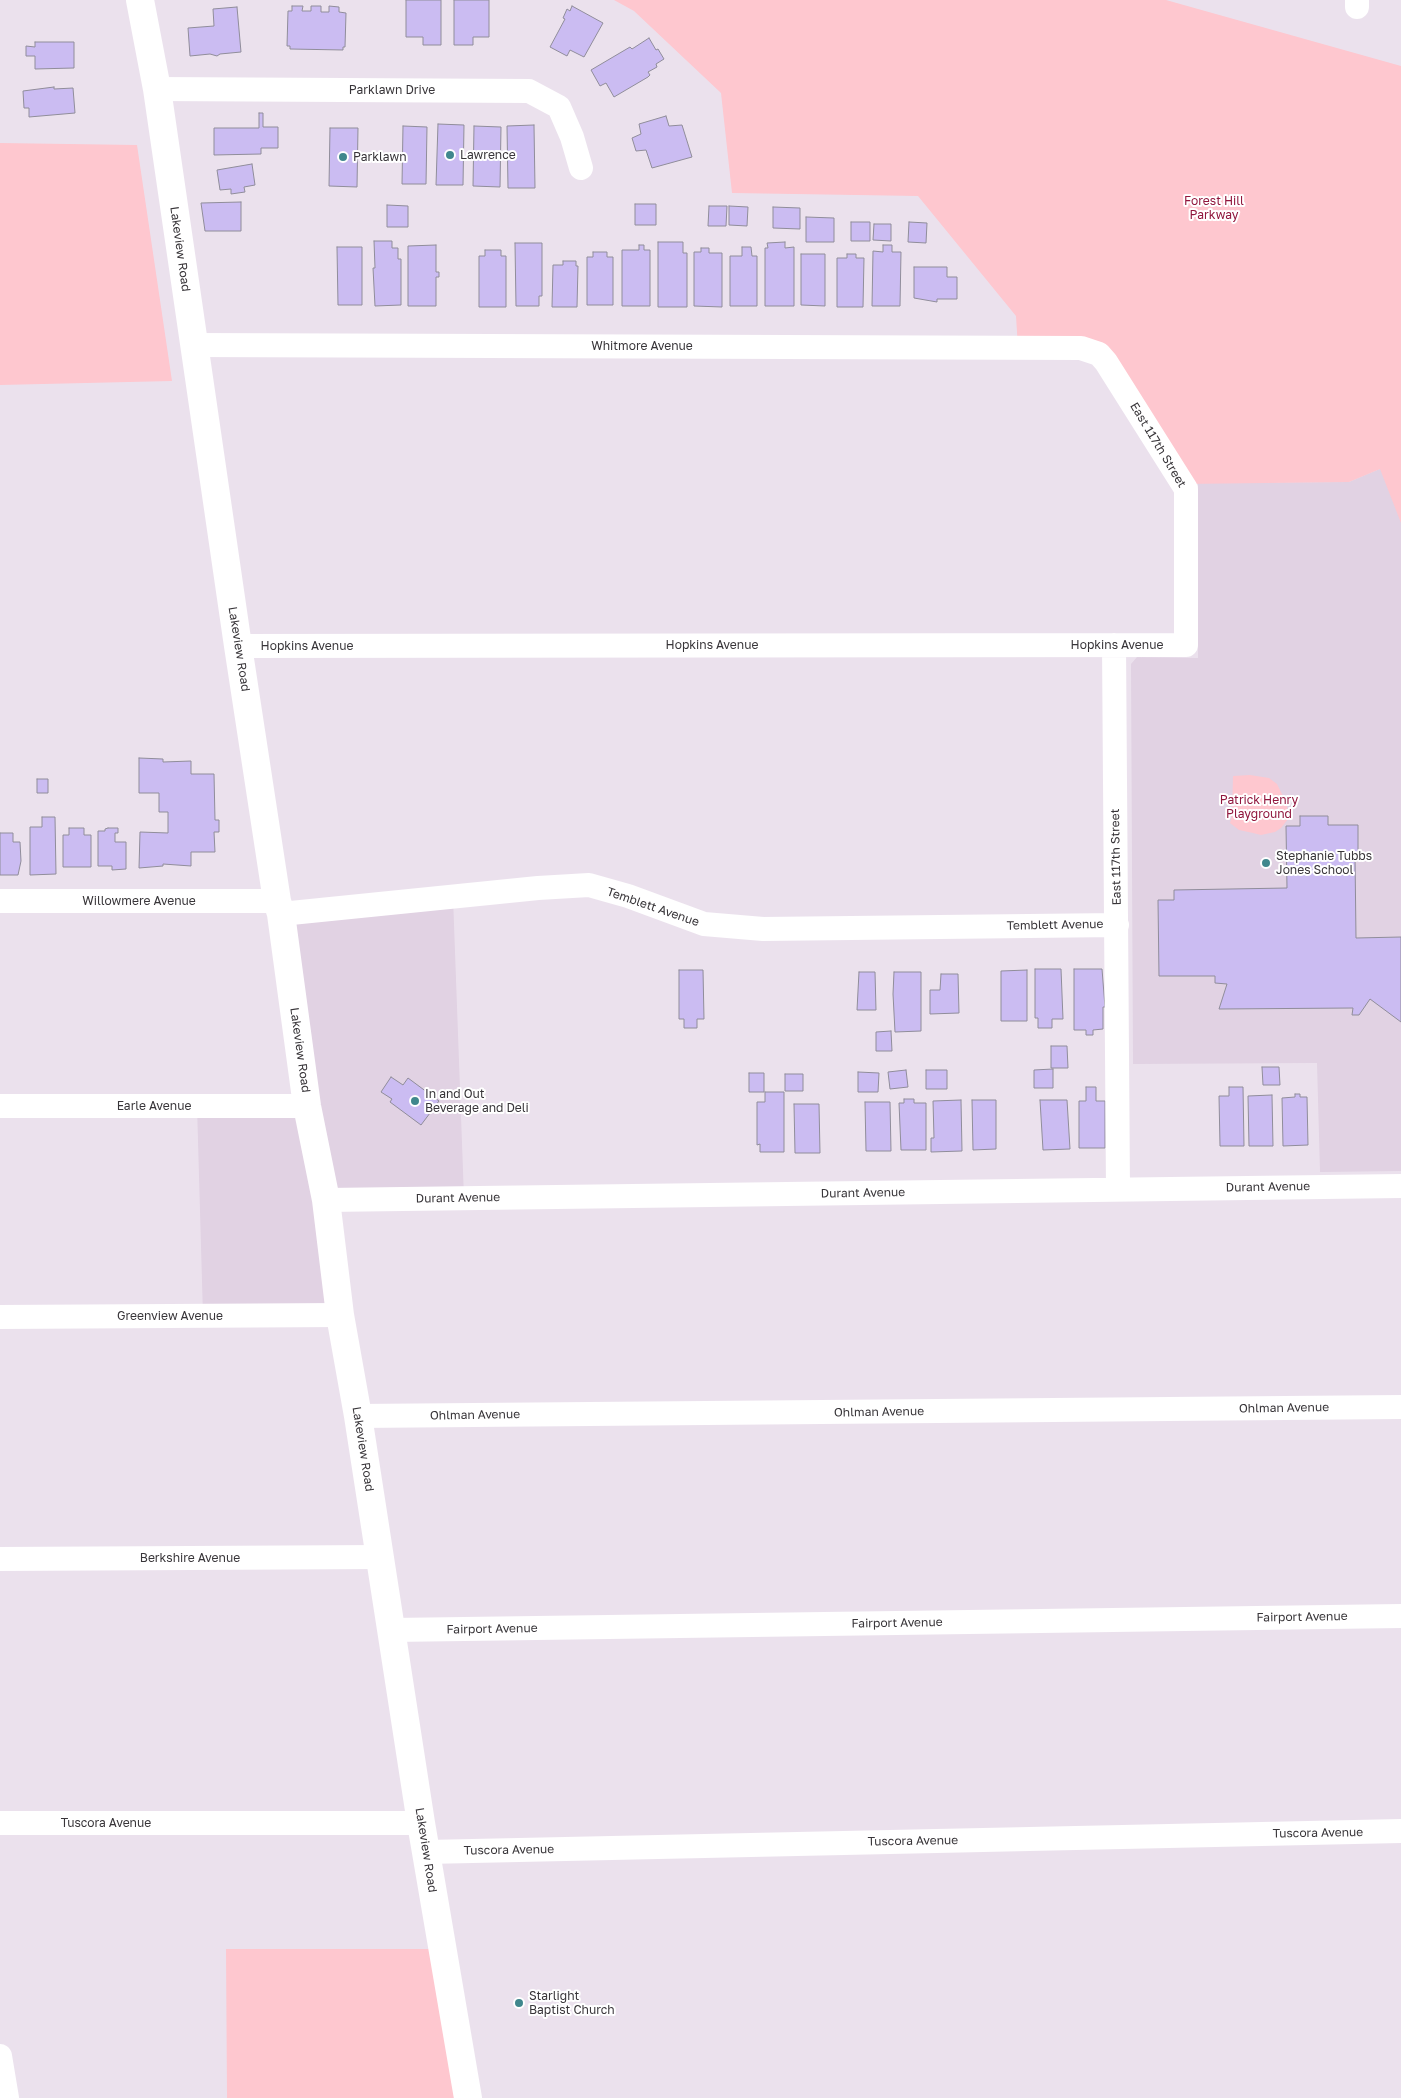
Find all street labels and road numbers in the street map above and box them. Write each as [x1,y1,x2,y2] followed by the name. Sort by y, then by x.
[349,83,435,97] street label: Parklawn Drive
[167,205,193,293] street label: Lakeview Road
[591,339,693,353] street label: Whitmore Avenue
[1127,400,1189,490] street label: East 117th Street
[225,605,253,693] street label: Lakeview Road
[666,638,758,652] street label: Hopkins Avenue
[1071,638,1163,652] street label: Hopkins Avenue
[261,639,353,653] street label: Hopkins Avenue
[1108,808,1124,906] street label: East 117th Street
[605,884,701,930] street label: Temblett Avenue
[82,894,196,908] street label: Willowmere Avenue
[1006,917,1104,933] street label: Temblett Avenue
[287,1006,313,1094] street label: Lakeview Road
[117,1099,191,1113] street label: Earle Avenue
[1226,1179,1310,1195] street label: Durant Avenue
[821,1185,905,1201] street label: Durant Avenue
[416,1190,500,1206] street label: Durant Avenue
[117,1309,223,1323] street label: Greenview Avenue
[1239,1400,1329,1416] street label: Ohlman Avenue
[834,1404,924,1420] street label: Ohlman Avenue
[349,1405,377,1493] street label: Lakeview Road
[430,1407,520,1423] street label: Ohlman Avenue
[140,1551,240,1565] street label: Berkshire Avenue
[1256,1609,1348,1625] street label: Fairport Avenue
[851,1615,943,1631] street label: Fairport Avenue
[446,1621,538,1637] street label: Fairport Avenue
[412,1806,440,1894] street label: Lakeview Road
[61,1816,151,1830] street label: Tuscora Avenue
[1273,1825,1363,1841] street label: Tuscora Avenue
[868,1833,958,1849] street label: Tuscora Avenue
[464,1842,554,1858] street label: Tuscora Avenue

